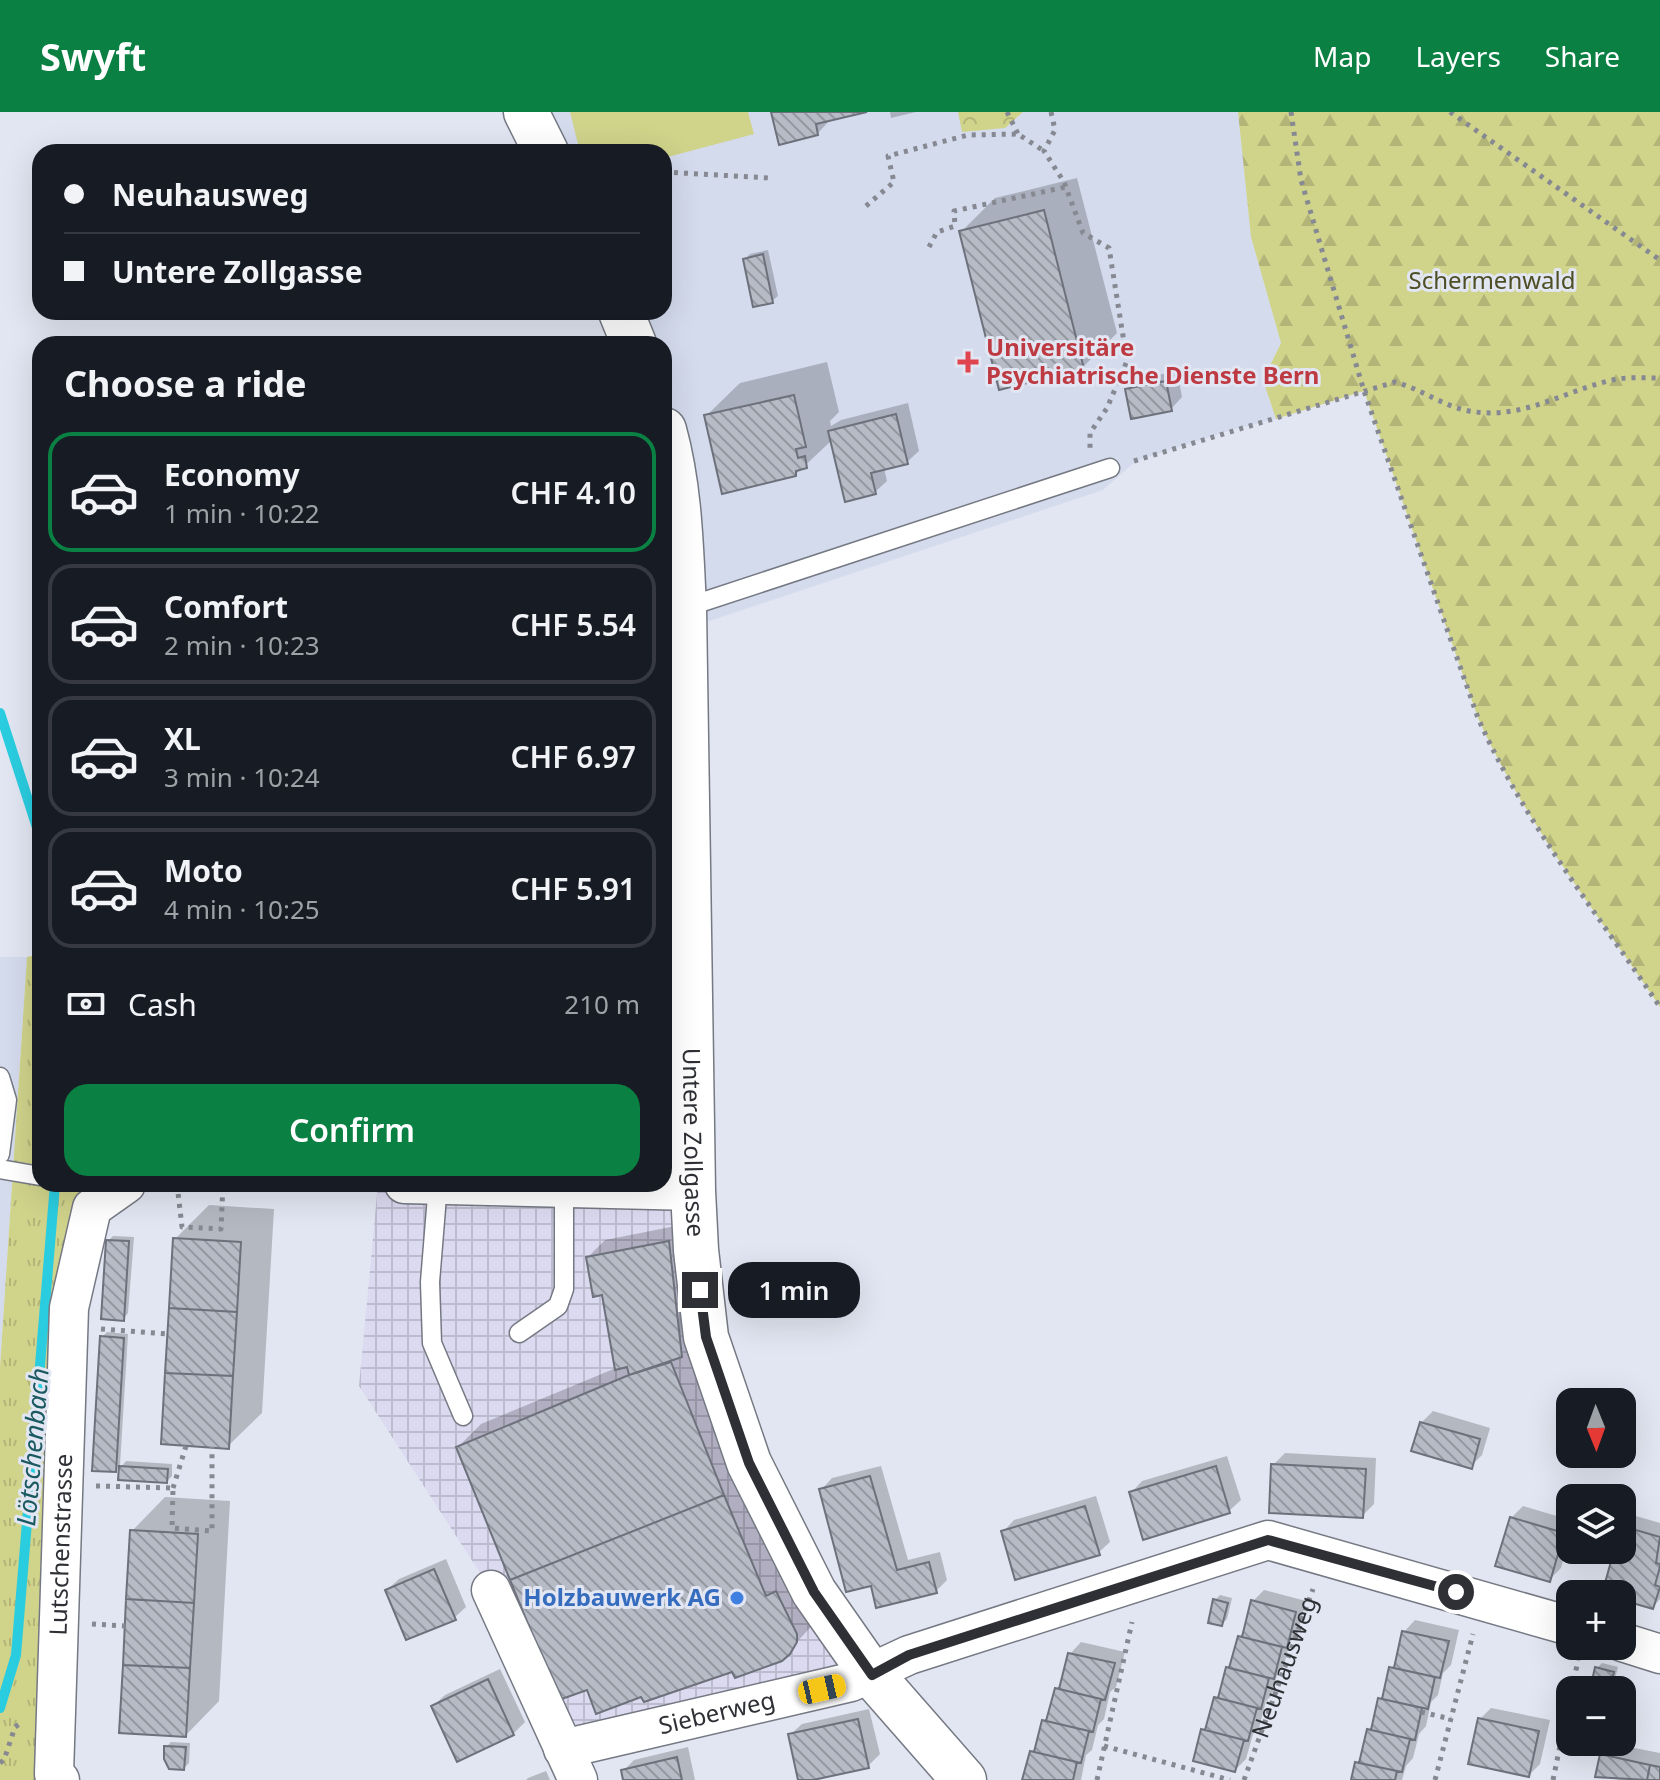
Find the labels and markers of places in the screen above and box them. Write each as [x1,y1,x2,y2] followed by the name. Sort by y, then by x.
[986,330,1319,391] place label: Universitäre Psychiatrische Dienste Bern
[957,351,979,373] marker: Universitäre Psychiatrische Dienste Bern
[523,1580,721,1613] place label: Holzbauwerk AG
[728,1589,746,1607] marker: Holzbauwerk AG

